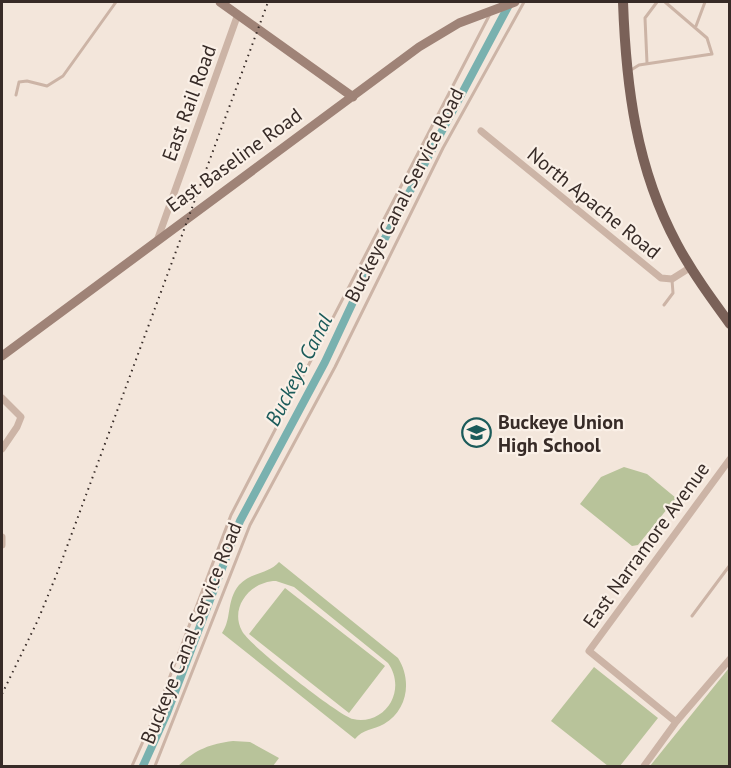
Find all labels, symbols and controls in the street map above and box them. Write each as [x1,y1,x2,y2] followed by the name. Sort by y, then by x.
[156,41,222,165] street label: East Rail Road
[339,83,469,307] street label: Buckeye Canal Service Road
[161,102,307,218] street label: East Baseline Road
[522,141,666,265] street label: North Apache Road
[259,309,338,430] water label: Buckeye Canal
[498,409,624,458] place label: Buckeye Union High School
[461,417,493,449] school or university icon: Buckeye Union High School
[577,457,715,633] street label: East Narramore Avenue
[135,518,247,748] street label: Buckeye Canal Service Road

